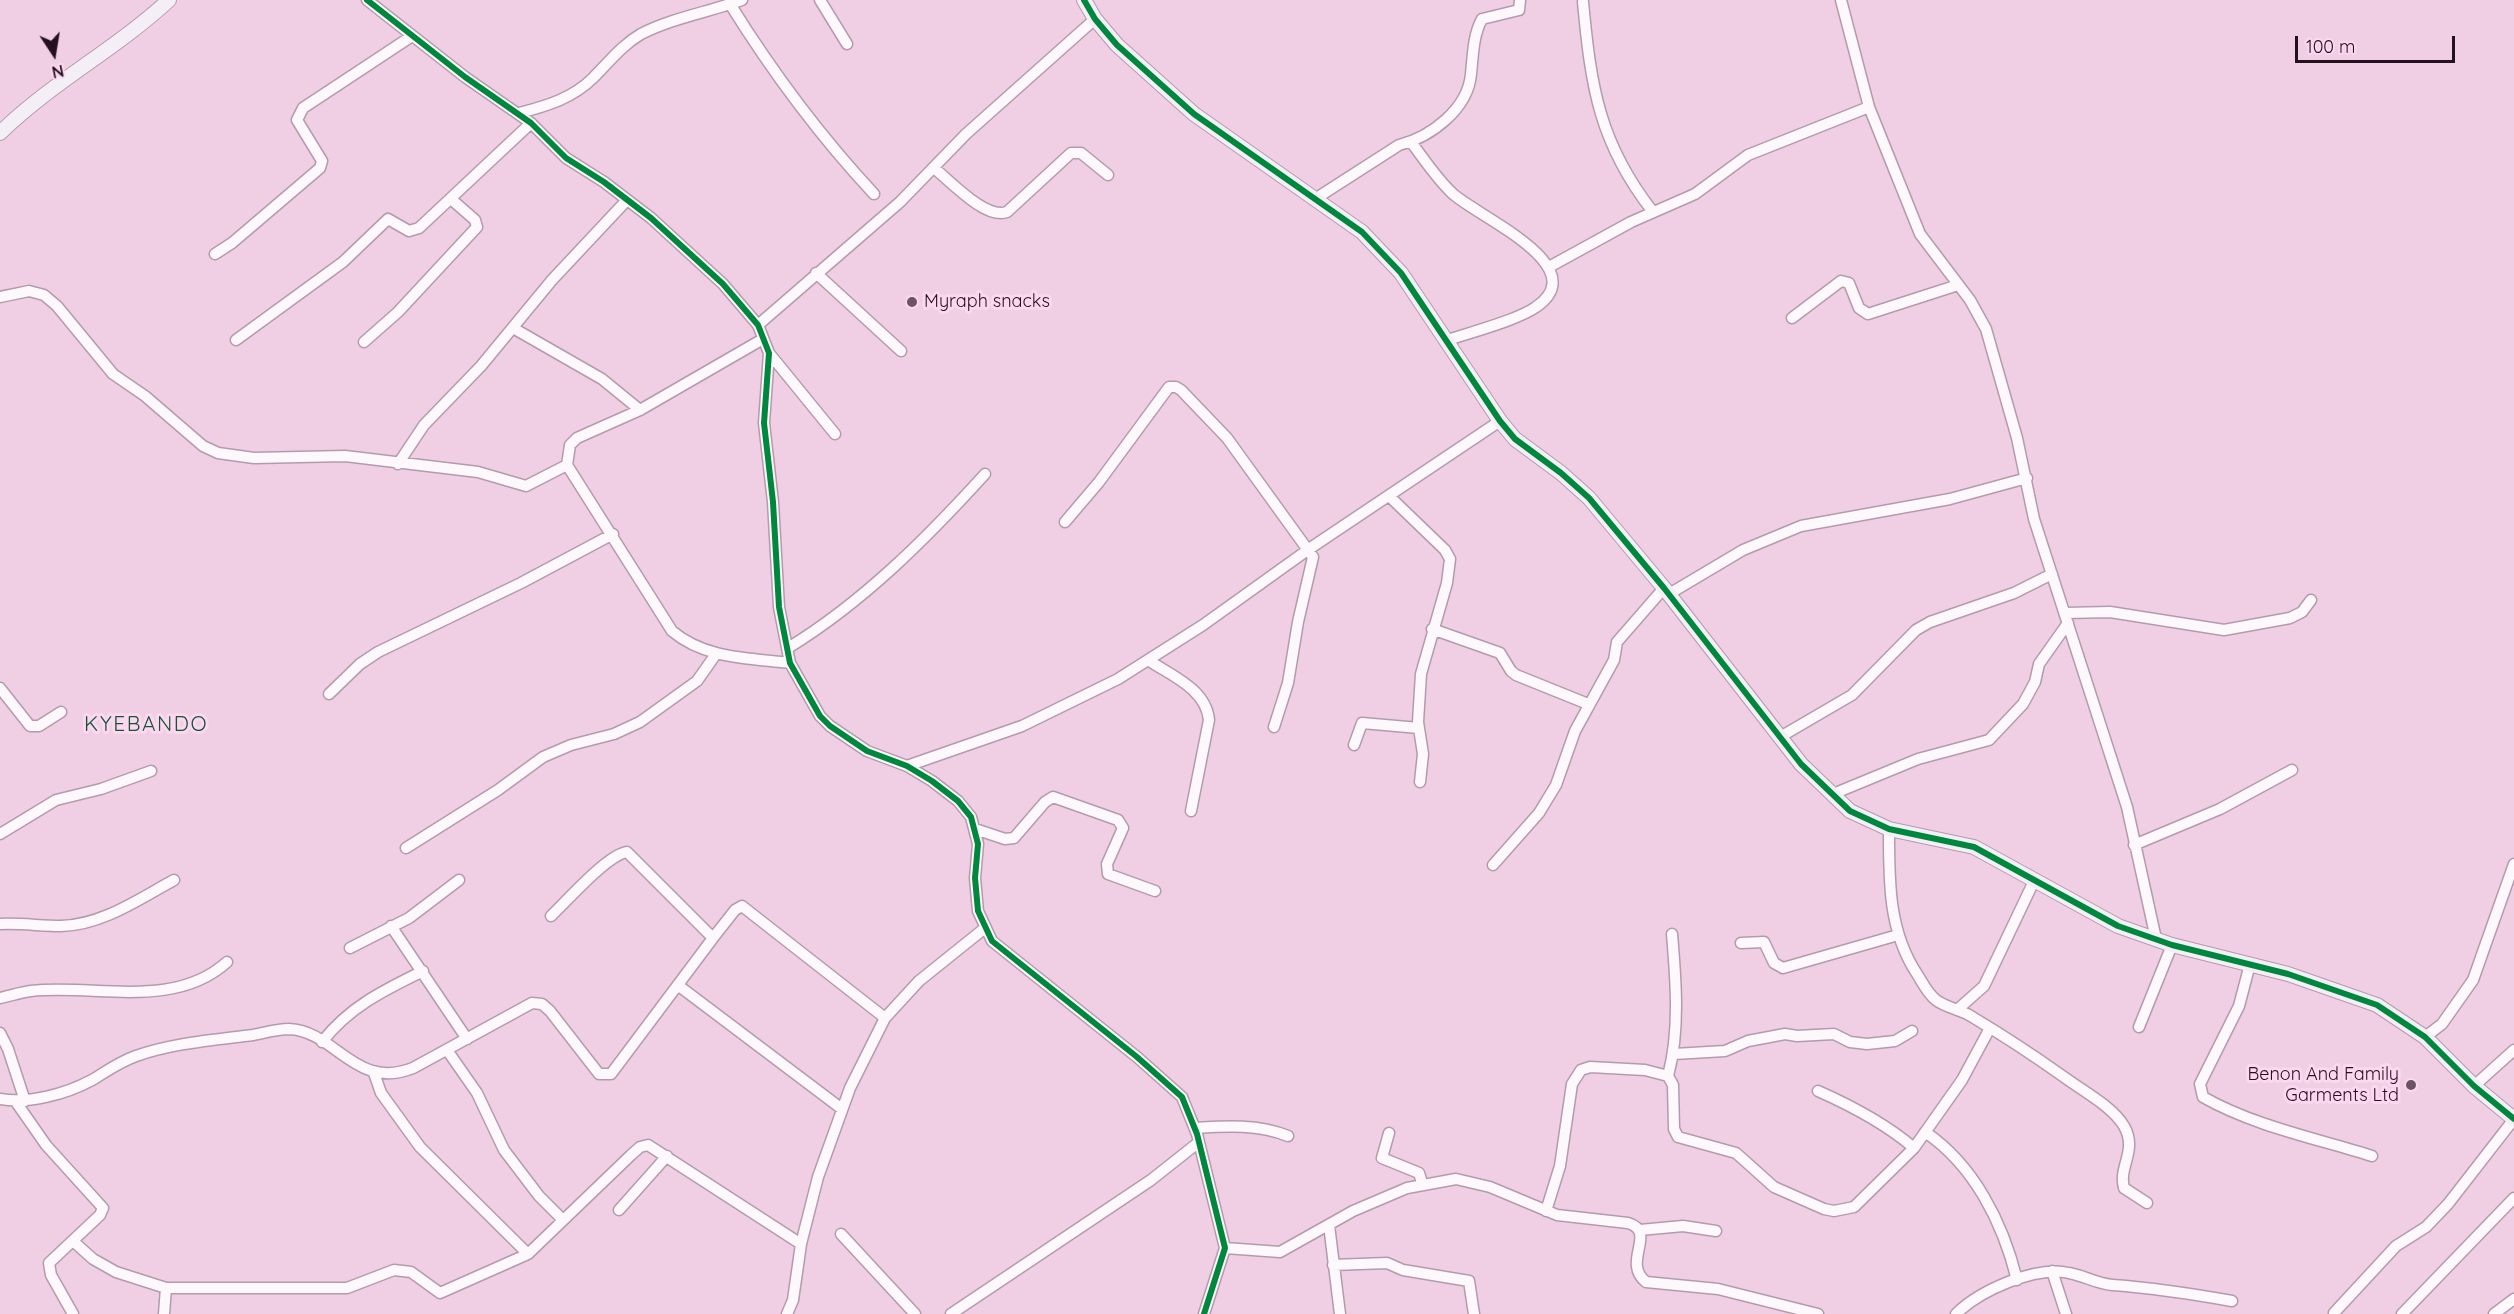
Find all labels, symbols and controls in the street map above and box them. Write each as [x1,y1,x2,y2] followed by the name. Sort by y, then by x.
[24,24,84,84] north arrow
[2298,24,2458,62] scale bar
[2306,35,2355,58] text: 100 m
[50,61,66,83] text: N
[924,291,1050,313] place label: Myraph snacks
[905,295,919,309] marker: Myraph snacks
[84,712,208,738] district label: KYEBANDO
[2248,1064,2399,1106] place label: Benon And Family Garments Ltd
[2404,1078,2418,1092] marker: Benon And Family Garments Ltd

